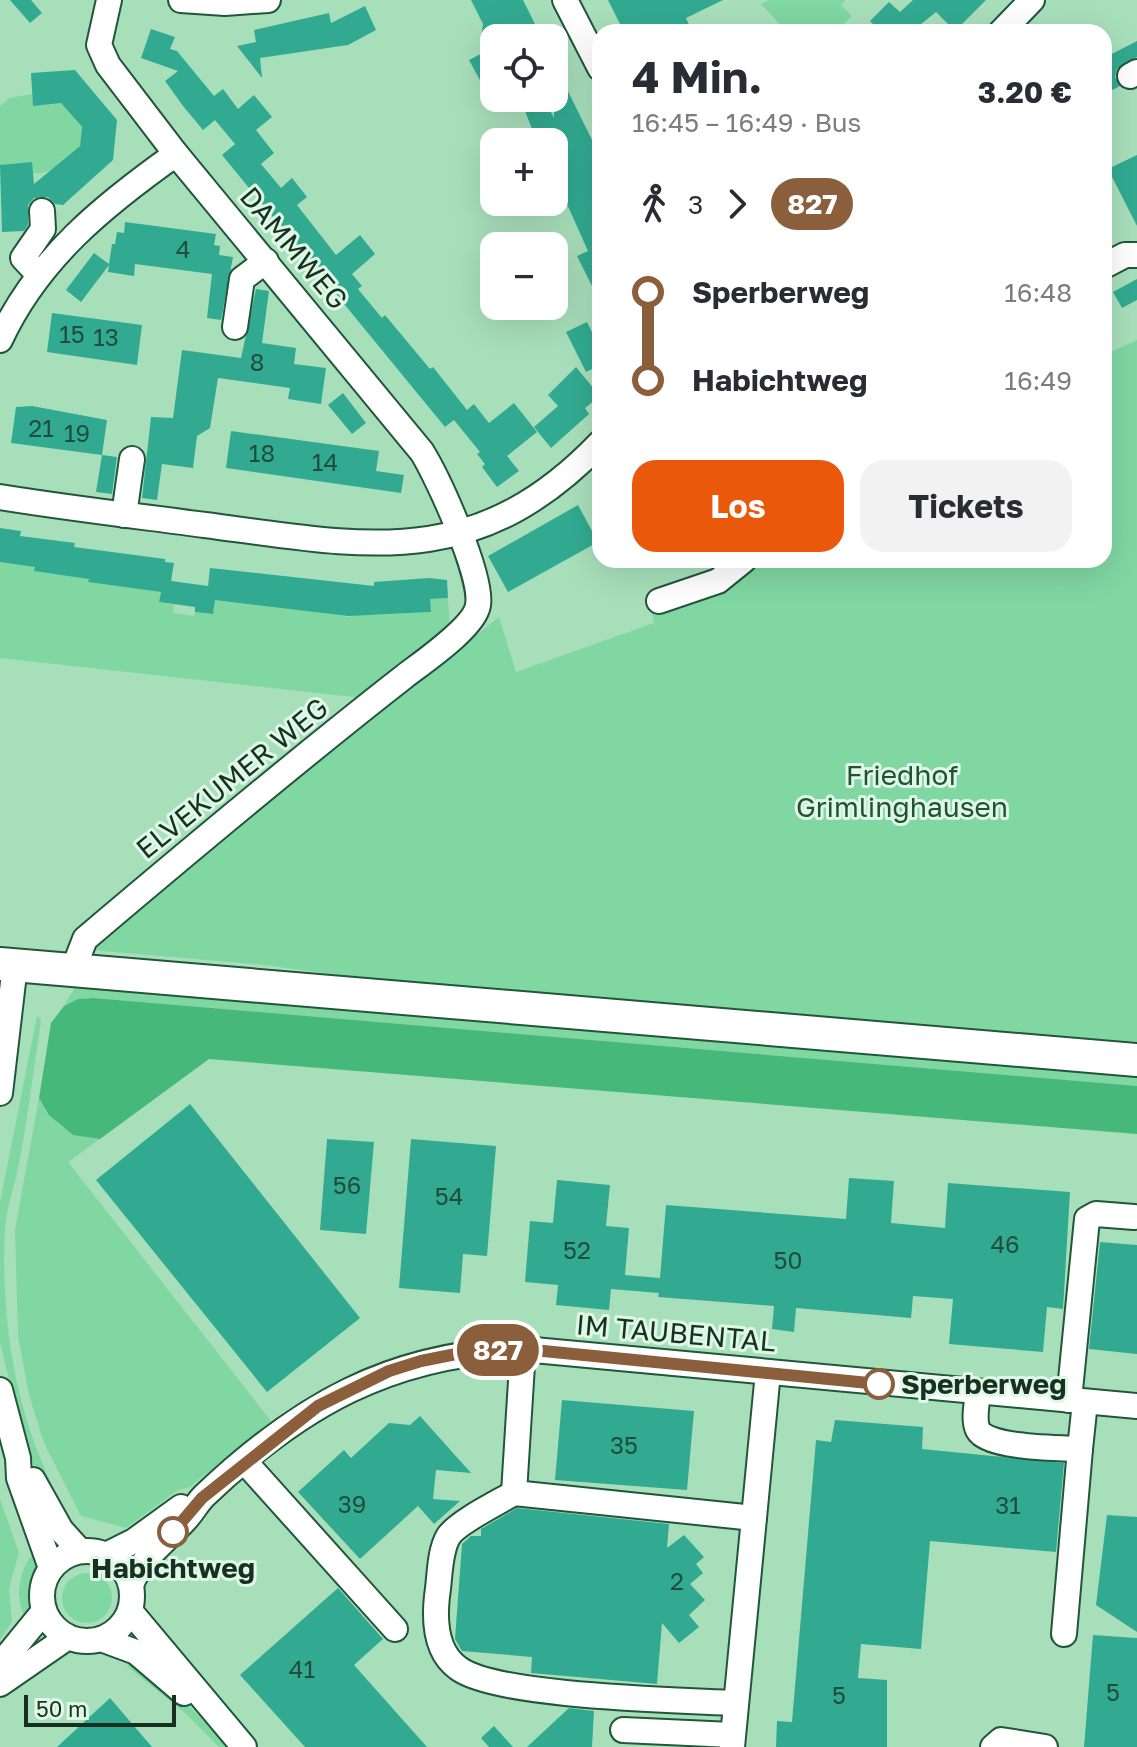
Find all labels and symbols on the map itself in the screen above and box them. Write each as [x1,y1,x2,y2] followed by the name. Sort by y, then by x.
[234,180,355,316] street label: DAMMWEG
[176,234,190,263] house number: 4
[59,319,85,348] house number: 15
[93,322,119,351] house number: 13
[250,347,264,376] house number: 8
[28,413,54,442] house number: 21
[64,418,90,447] house number: 19
[249,438,275,467] house number: 18
[312,447,338,476] house number: 14
[129,690,334,865] street label: ELVEKUMER WEG
[796,758,1008,823] park label: Friedhof Grimlinghausen
[333,1170,361,1199] house number: 56
[435,1181,463,1210] house number: 54
[990,1229,1020,1258] house number: 46
[563,1235,591,1264] house number: 52
[774,1245,802,1274] house number: 50
[575,1307,777,1358] street label: IM TAUBENTAL
[452,1324,544,1376] line badge: 827
[901,1367,1066,1400] place label: Sperberweg
[864,1369,894,1399] marker: Sperberweg
[610,1430,638,1459] house number: 35
[338,1489,366,1518] house number: 39
[995,1490,1021,1519] house number: 31
[158,1517,188,1547] marker: Habichtweg
[91,1551,255,1584] place label: Habichtweg
[670,1566,684,1595] house number: 2
[289,1654,315,1683] house number: 41
[1106,1677,1120,1706] house number: 5
[832,1680,846,1709] house number: 5
[24,1691,176,1727] scale bar

